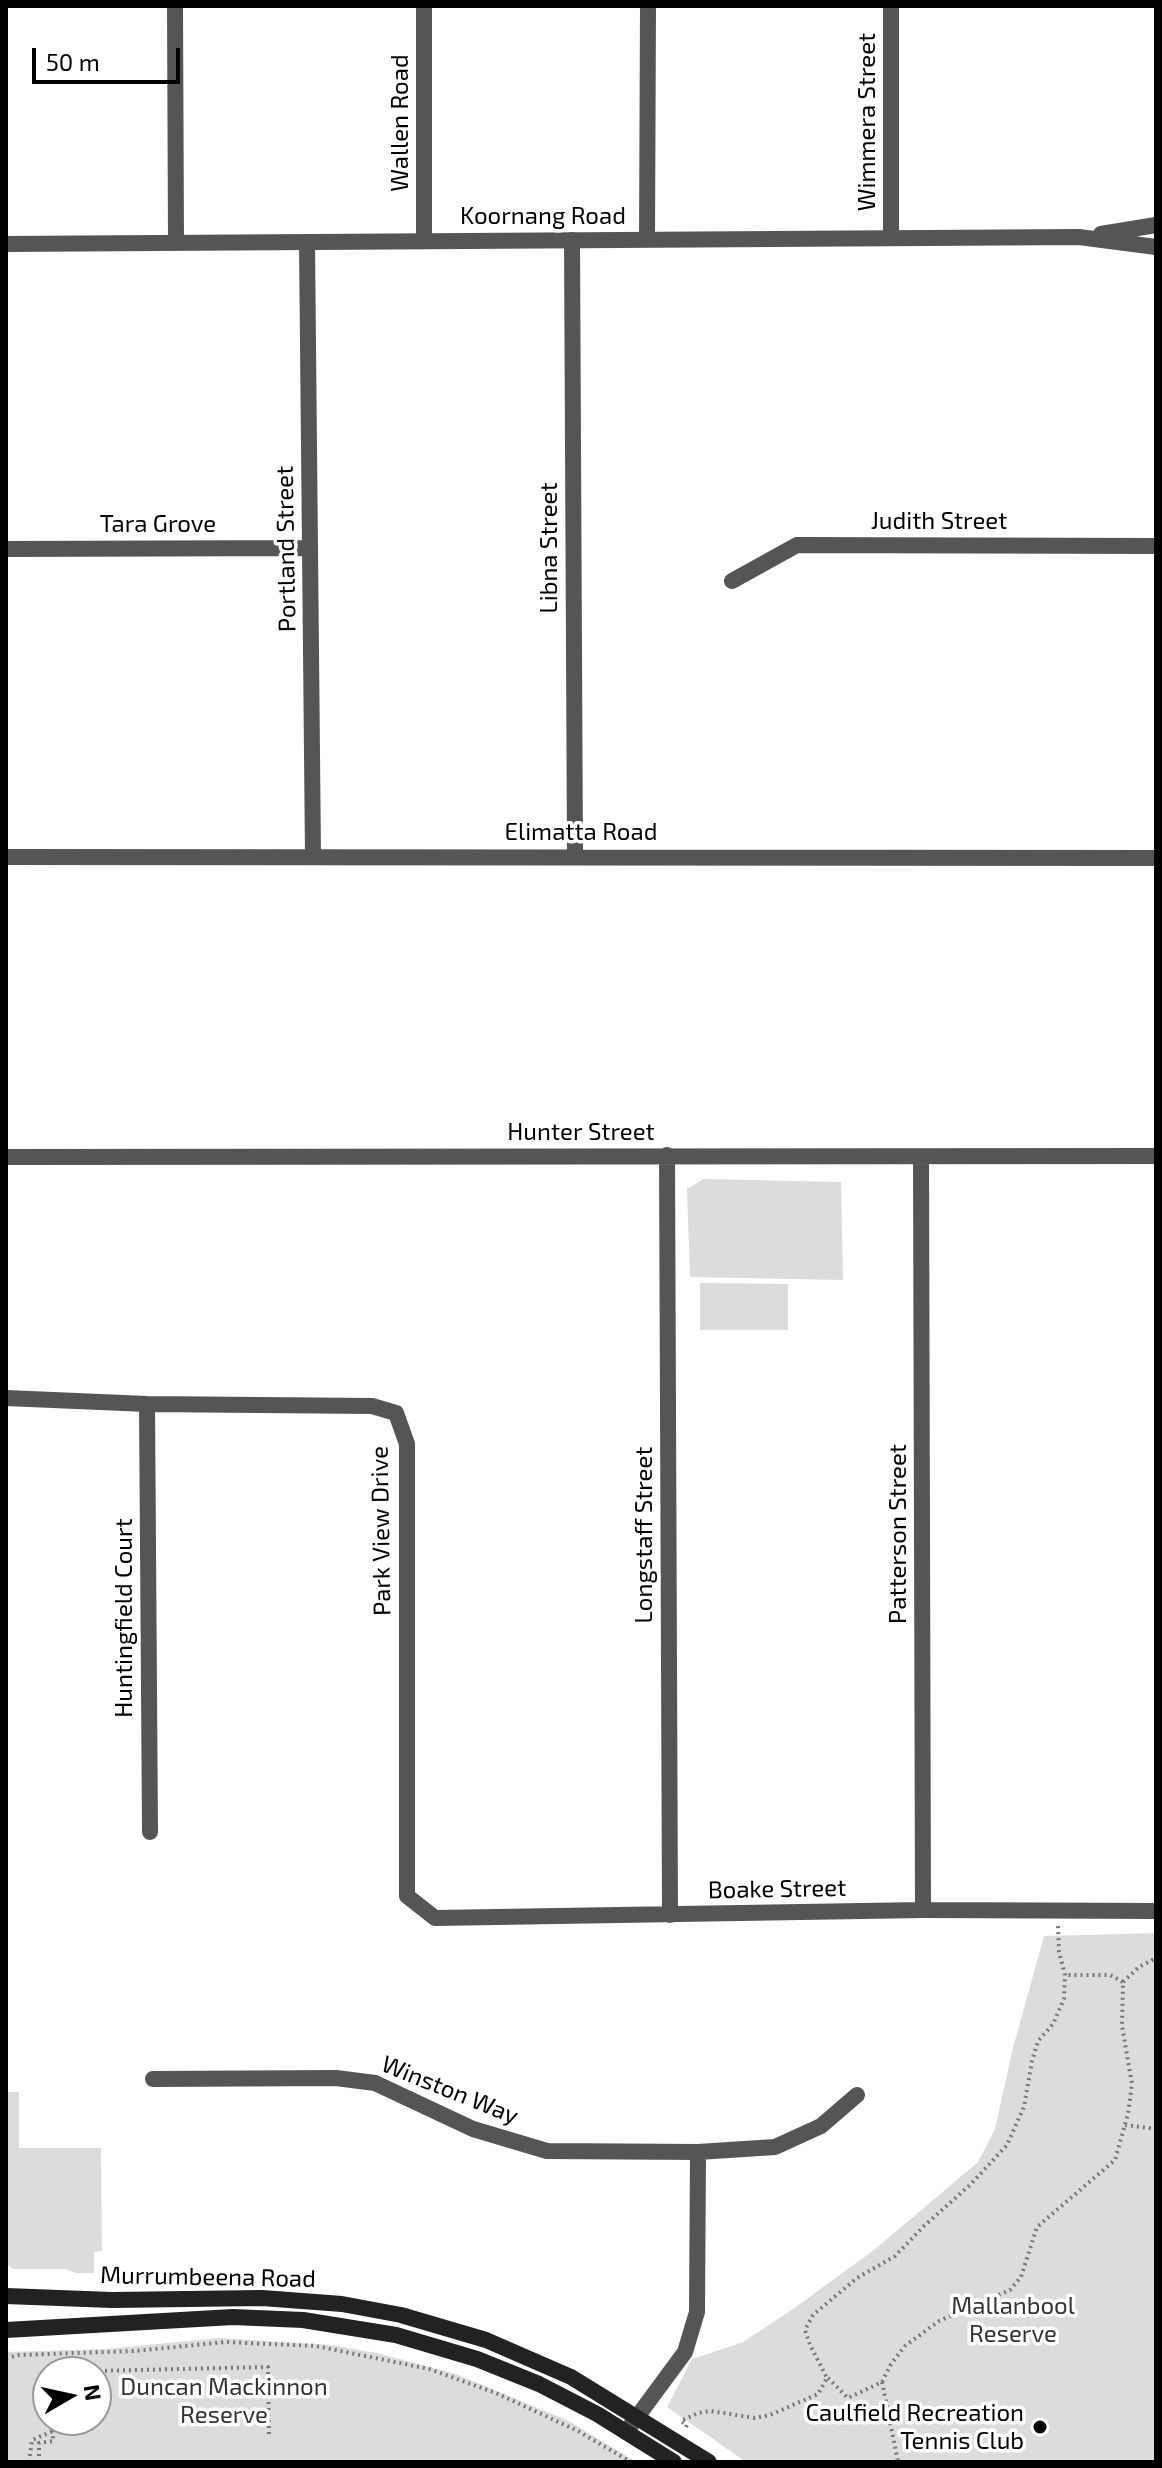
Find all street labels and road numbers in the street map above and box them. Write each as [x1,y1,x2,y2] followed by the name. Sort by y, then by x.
[853,33,881,211] street label: Wimmera Street
[386,54,414,192] street label: Wallen Road
[460,202,626,230] street label: Koornang Road
[270,466,302,632] street label: Portland Street
[535,482,563,614] street label: Libna Street
[871,507,1007,535] street label: Judith Street
[100,510,216,538] street label: Tara Grove
[505,818,657,846] street label: Elimatta Road
[507,1118,655,1146] street label: Hunter Street
[884,1444,912,1624] street label: Patterson Street
[365,1446,397,1616] street label: Park View Drive
[630,1447,658,1623] street label: Longstaff Street
[110,1518,138,1718] street label: Huntingfield Court
[708,1873,846,1905] street label: Boake Street
[377,2049,523,2131] street label: Winston Way
[100,2261,316,2293] street label: Murrumbeena Road

